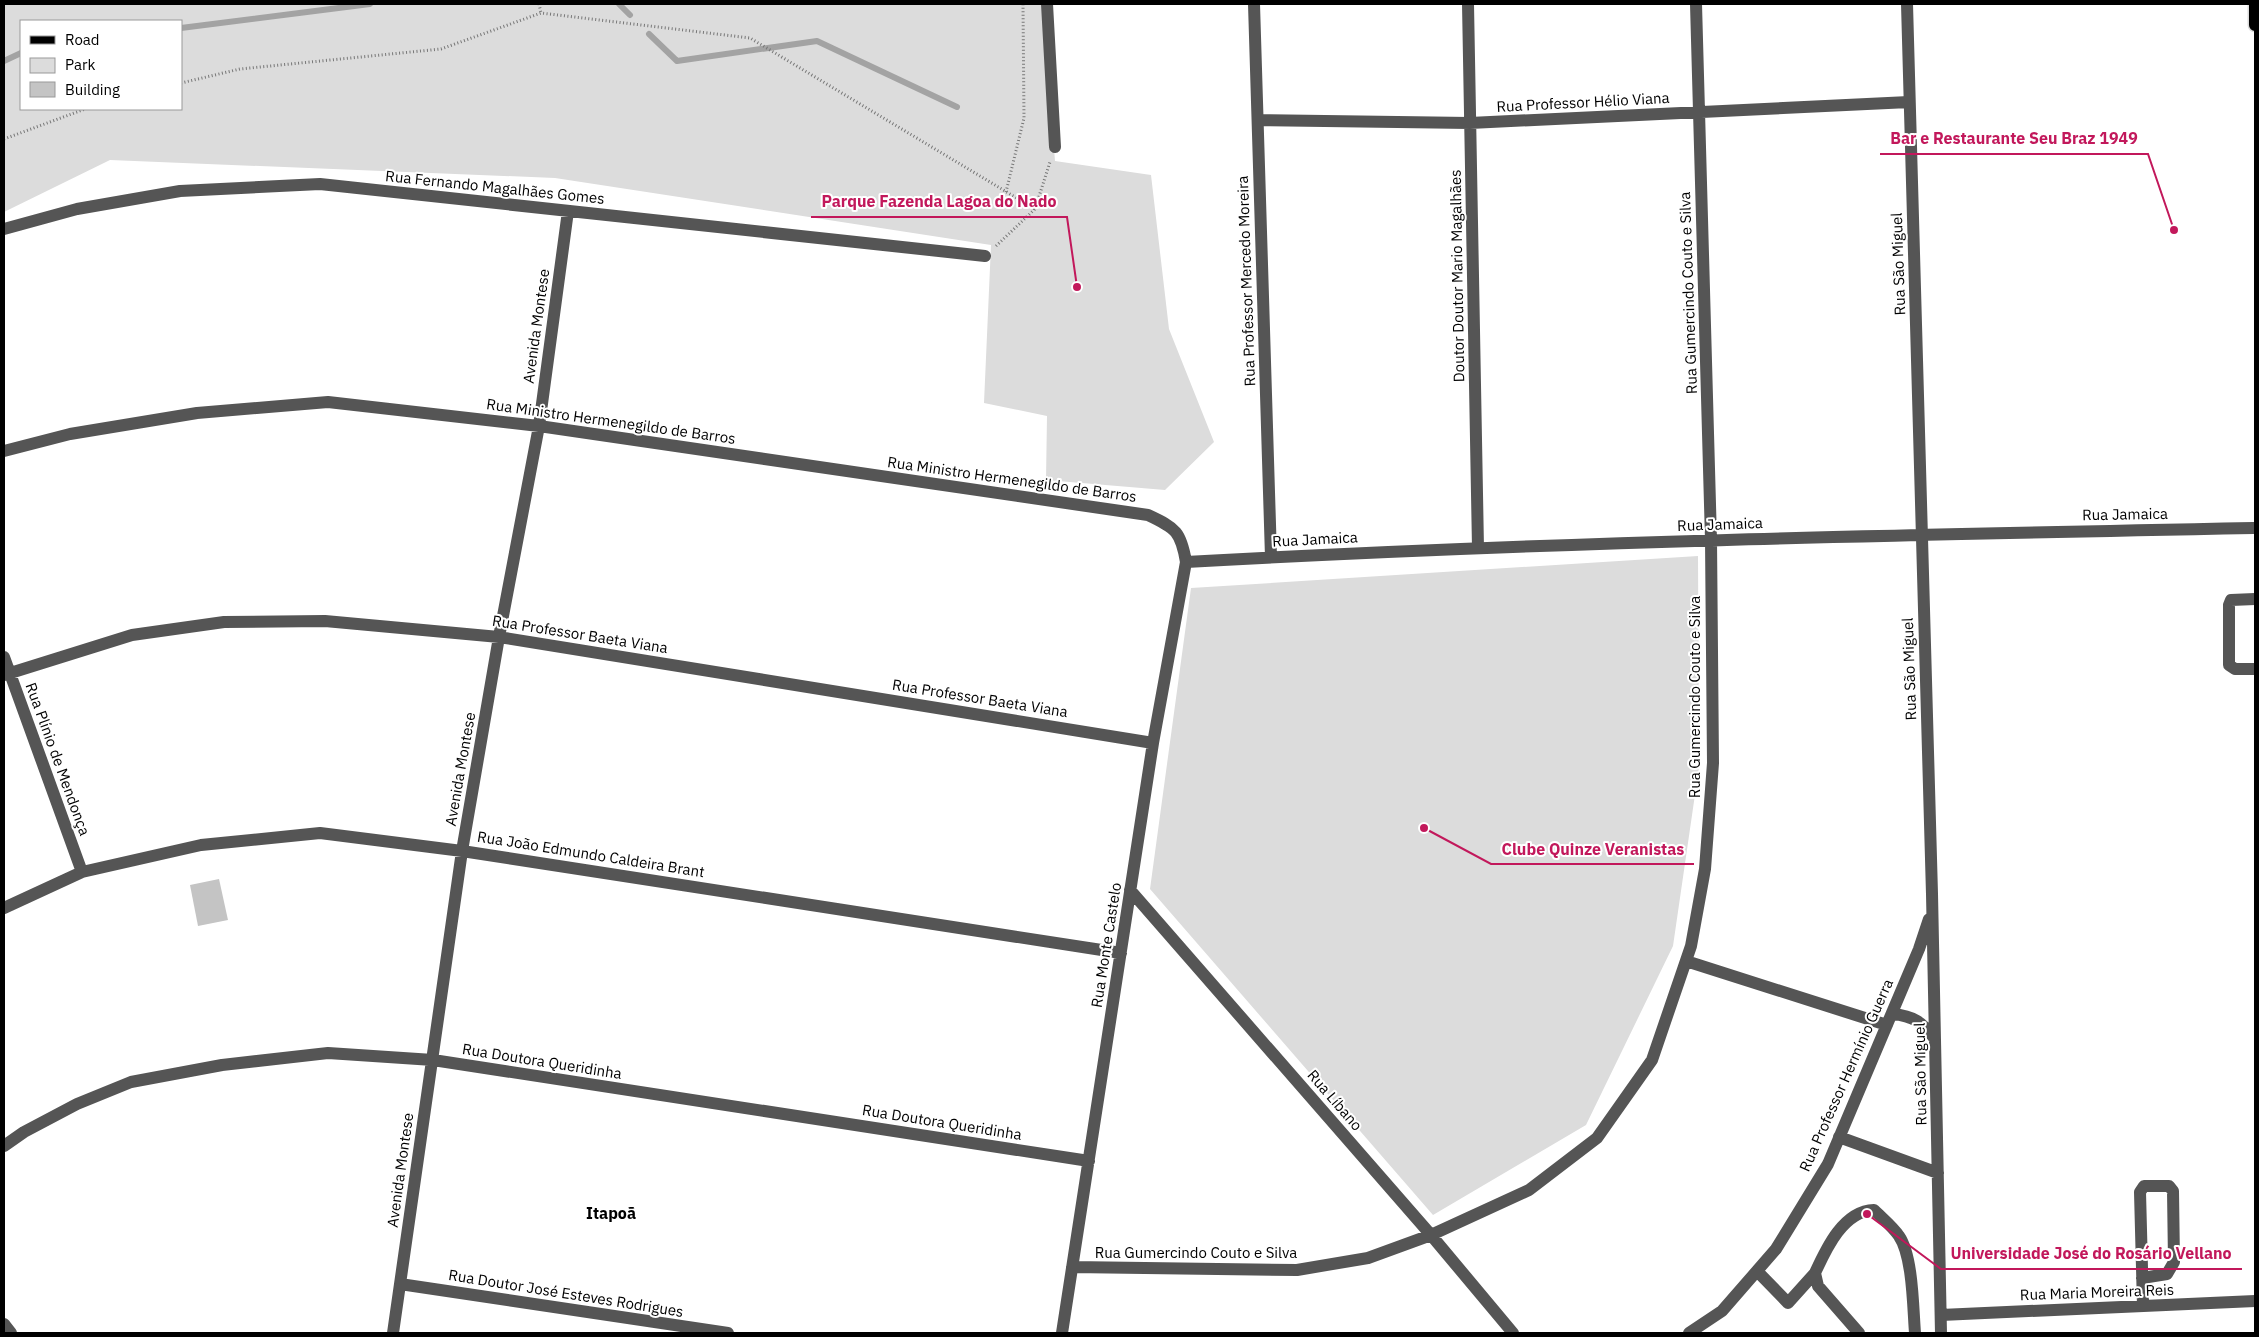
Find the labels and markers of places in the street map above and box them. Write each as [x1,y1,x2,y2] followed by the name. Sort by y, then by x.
[1880,123,2148,154] callout: Bar e Restaurante Seu Braz 1949
[811,186,1067,217] callout: Parque Fazenda Lagoa do Nado
[1491,833,1694,864] callout: Clube Quinze Veranistas
[1941,1238,2242,1269] callout: Universidade José do Rosário Vellano

